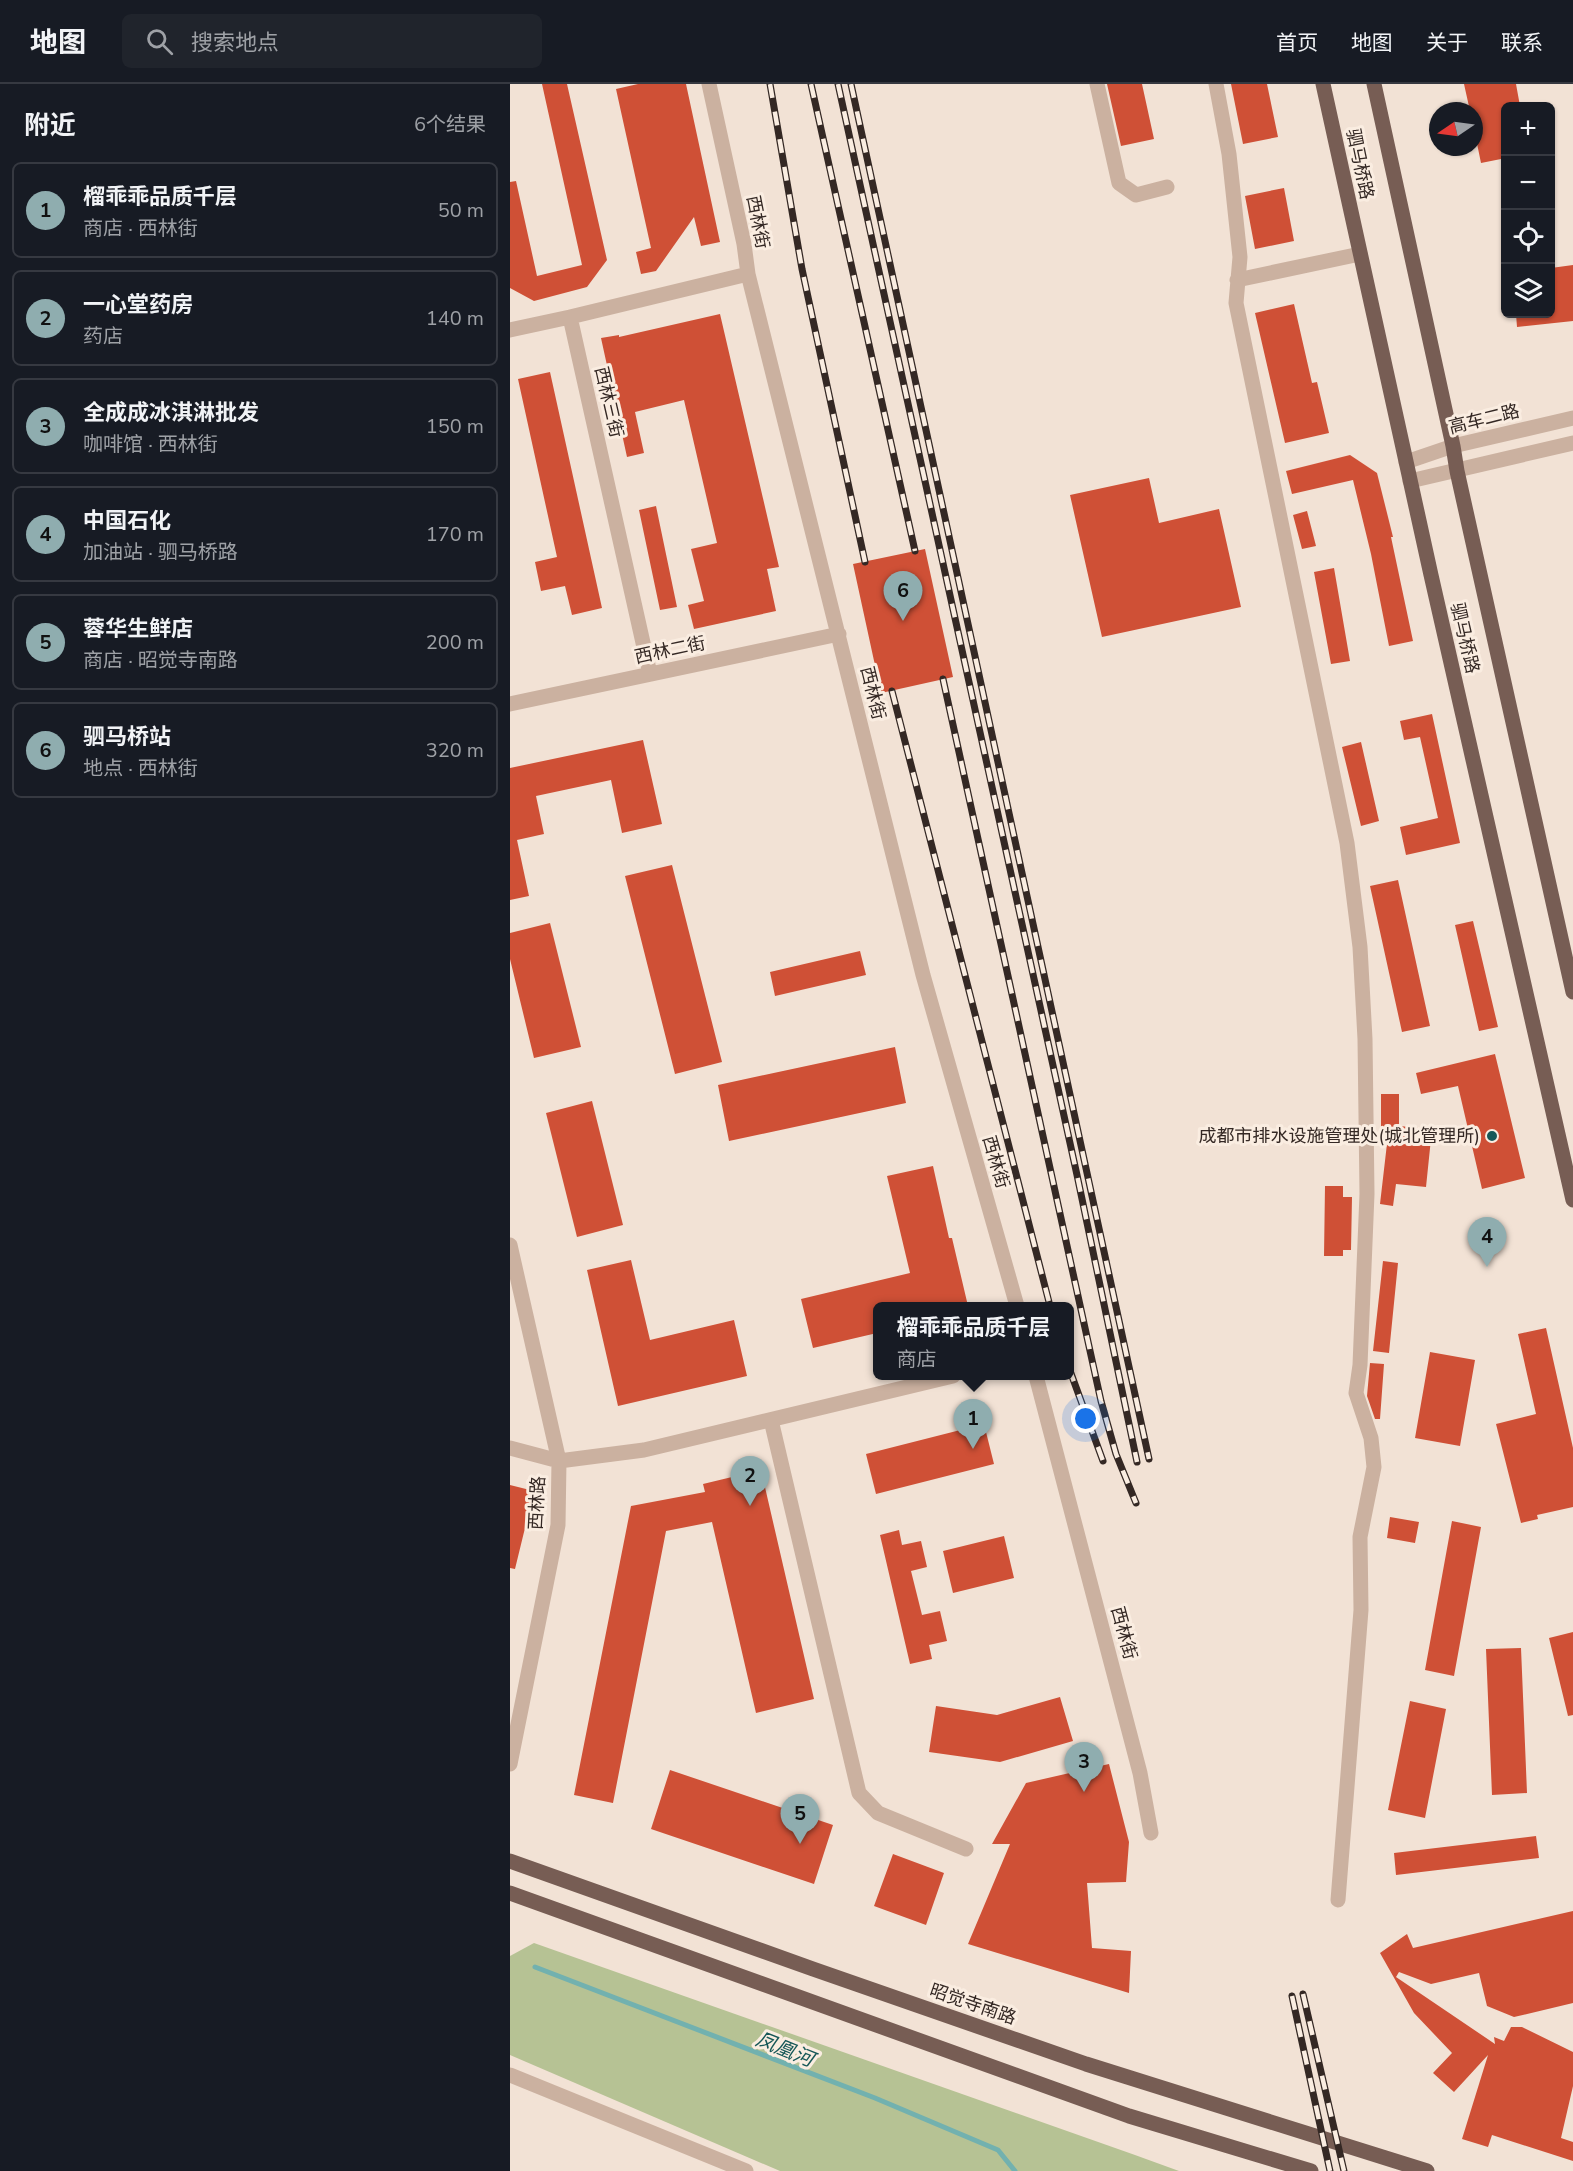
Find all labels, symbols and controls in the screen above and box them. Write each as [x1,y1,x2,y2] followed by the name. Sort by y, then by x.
[122,14,542,68] search box
[30,24,86,62] text: 地图
[143,25,176,58] icon: search
[191,28,279,58] text: 搜索地点
[1276,29,1318,57] text: 首页
[1351,29,1393,57] text: 地图
[1426,29,1468,57] text: 关于
[1501,29,1543,57] text: 联系
[1429,102,1483,156] north arrow
[1501,102,1555,318] map controls
[1501,102,1555,156] button: +
[24,108,76,143] text: 附近
[414,111,486,138] text: 6个结果
[1341,126,1379,202] street label: 驷马桥路
[1501,156,1555,210] button: −
[83,182,237,212] text: 榴乖乖品质千层
[741,193,775,251] street label: 西林街
[40,197,52,224] text: 1
[438,197,484,224] text: 50 m
[1501,210,1555,264] button: locate
[83,215,198,242] text: 商店 · 西林街
[1501,264,1555,318] button: layers
[83,290,193,320] text: 一心堂药房
[40,305,52,332] text: 2
[426,305,484,332] text: 140 m
[83,323,123,350] text: 药店
[589,364,629,440] street label: 西林三街
[83,398,259,428] text: 全成成冰淇淋批发
[1446,399,1522,439] street label: 高车二路
[40,413,52,440] text: 3
[426,413,484,440] text: 150 m
[83,431,218,458] text: 咖啡馆 · 西林街
[83,506,171,536] text: 中国石化
[40,521,52,548] text: 4
[426,521,484,548] text: 170 m
[83,539,238,566] text: 加油站 · 驷马桥路
[884,572,922,621] pin: 6
[1445,600,1485,676] street label: 驷马桥路
[83,614,193,644] text: 蓉华生鲜店
[40,629,52,656] text: 5
[426,629,484,656] text: 200 m
[632,631,708,669] street label: 西林二街
[83,647,238,674] text: 商店 · 昭觉寺南路
[855,664,891,722] street label: 西林街
[83,722,171,752] text: 驷马桥站
[40,737,52,764] text: 6
[426,737,484,764] text: 320 m
[83,755,198,782] text: 地点 · 西林街
[1199,1124,1480,1148] place label: 成都市排水设施管理处(城北管理所)
[1485,1129,1499,1143] marker: 成都市排水设施管理处(城北管理所)
[977,1133,1015,1191] street label: 西林街
[1468,1218,1506,1267] pin: 4
[873,1302,1074,1380] popup
[896,1313,1051,1343] text: 榴乖乖品质千层
[896,1346,936,1373] text: 商店
[954,1400,992,1449] pin: 1
[1071,1404,1100,1433] your location
[730,1456,770,1506] pin: 2
[524,1475,550,1531] street label: 西林路
[1105,1604,1143,1662] street label: 西林街
[1064,1742,1104,1792] pin: 3
[780,1794,820,1844] pin: 5
[927,1978,1019,2030] street label: 昭觉寺南路
[752,2026,821,2075] water label: 凤凰河

